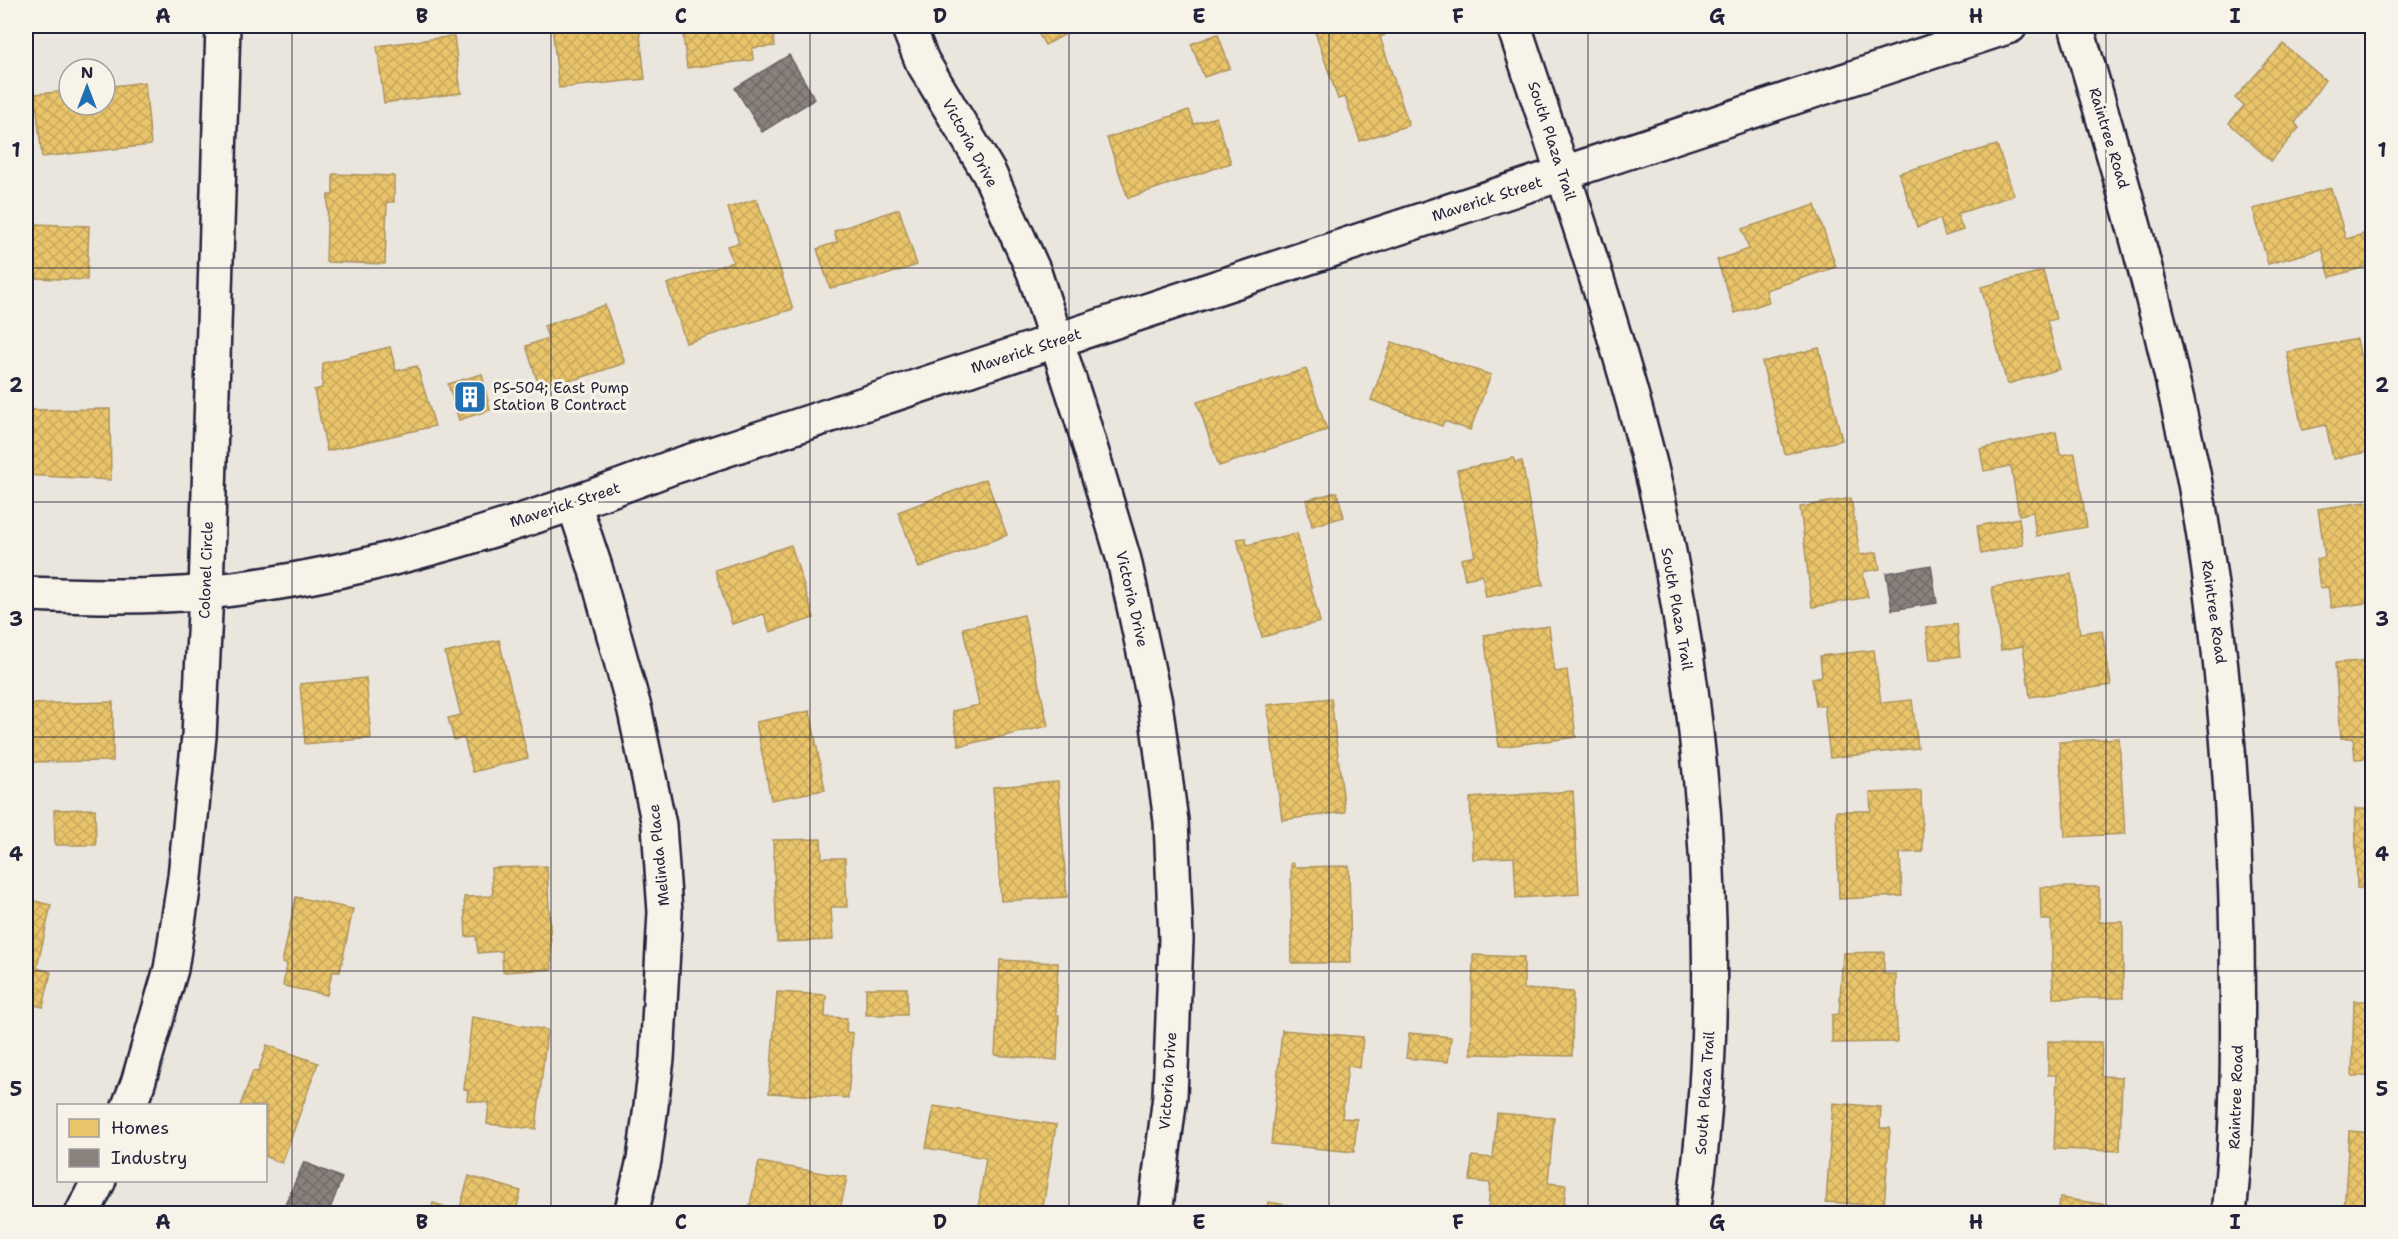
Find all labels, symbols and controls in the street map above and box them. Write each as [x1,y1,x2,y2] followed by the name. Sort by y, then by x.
[155,3,171,29] text: A
[416,3,428,29] text: B
[675,3,687,29] text: C
[933,3,947,29] text: D
[1192,3,1206,29] text: E
[1452,3,1464,29] text: F
[1709,3,1725,29] text: G
[1969,3,1983,29] text: H
[2229,3,2241,29] text: I
[57,57,117,117] north arrow
[81,62,93,83] text: N
[1523,79,1581,204] street label: South Plaza Trail
[2084,85,2134,191] street label: Raintree Road
[937,95,1003,191] street label: Victoria Drive
[11,137,21,163] text: 1
[2377,137,2387,163] text: 1
[1429,172,1545,226] street label: Maverick Street
[968,324,1084,378] street label: Maverick Street
[9,372,23,398] text: 2
[2375,372,2389,398] text: 2
[493,378,629,415] place label: PS-504; East Pump Station B Contract
[452,379,488,415] building icon: PS-504; East Pump Station B Contract
[507,478,623,532] street label: Maverick Street
[194,521,218,619] street label: Colonel Circle
[1656,546,1698,672] street label: South Plaza Trail
[1111,549,1153,649] street label: Victoria Drive
[2197,559,2231,666] street label: Raintree Road
[9,606,23,632] text: 3
[2375,606,2389,632] text: 3
[644,803,674,907] street label: Melinda Place
[9,841,23,867] text: 4
[2375,841,2389,867] text: 4
[1691,1030,1719,1156] street label: South Plaza Trail
[1155,1031,1181,1131] street label: Victoria Drive
[2224,1044,2248,1150] street label: Raintree Road
[10,1076,22,1102] text: 5
[2376,1076,2388,1102] text: 5
[57,1104,267,1182] legend
[111,1116,169,1140] text: Homes
[111,1146,187,1170] text: Industry
[155,1209,171,1235] text: A
[416,1209,428,1235] text: B
[675,1209,687,1235] text: C
[933,1209,947,1235] text: D
[1192,1209,1206,1235] text: E
[1452,1209,1464,1235] text: F
[1709,1209,1725,1235] text: G
[1969,1209,1983,1235] text: H
[2229,1209,2241,1235] text: I

